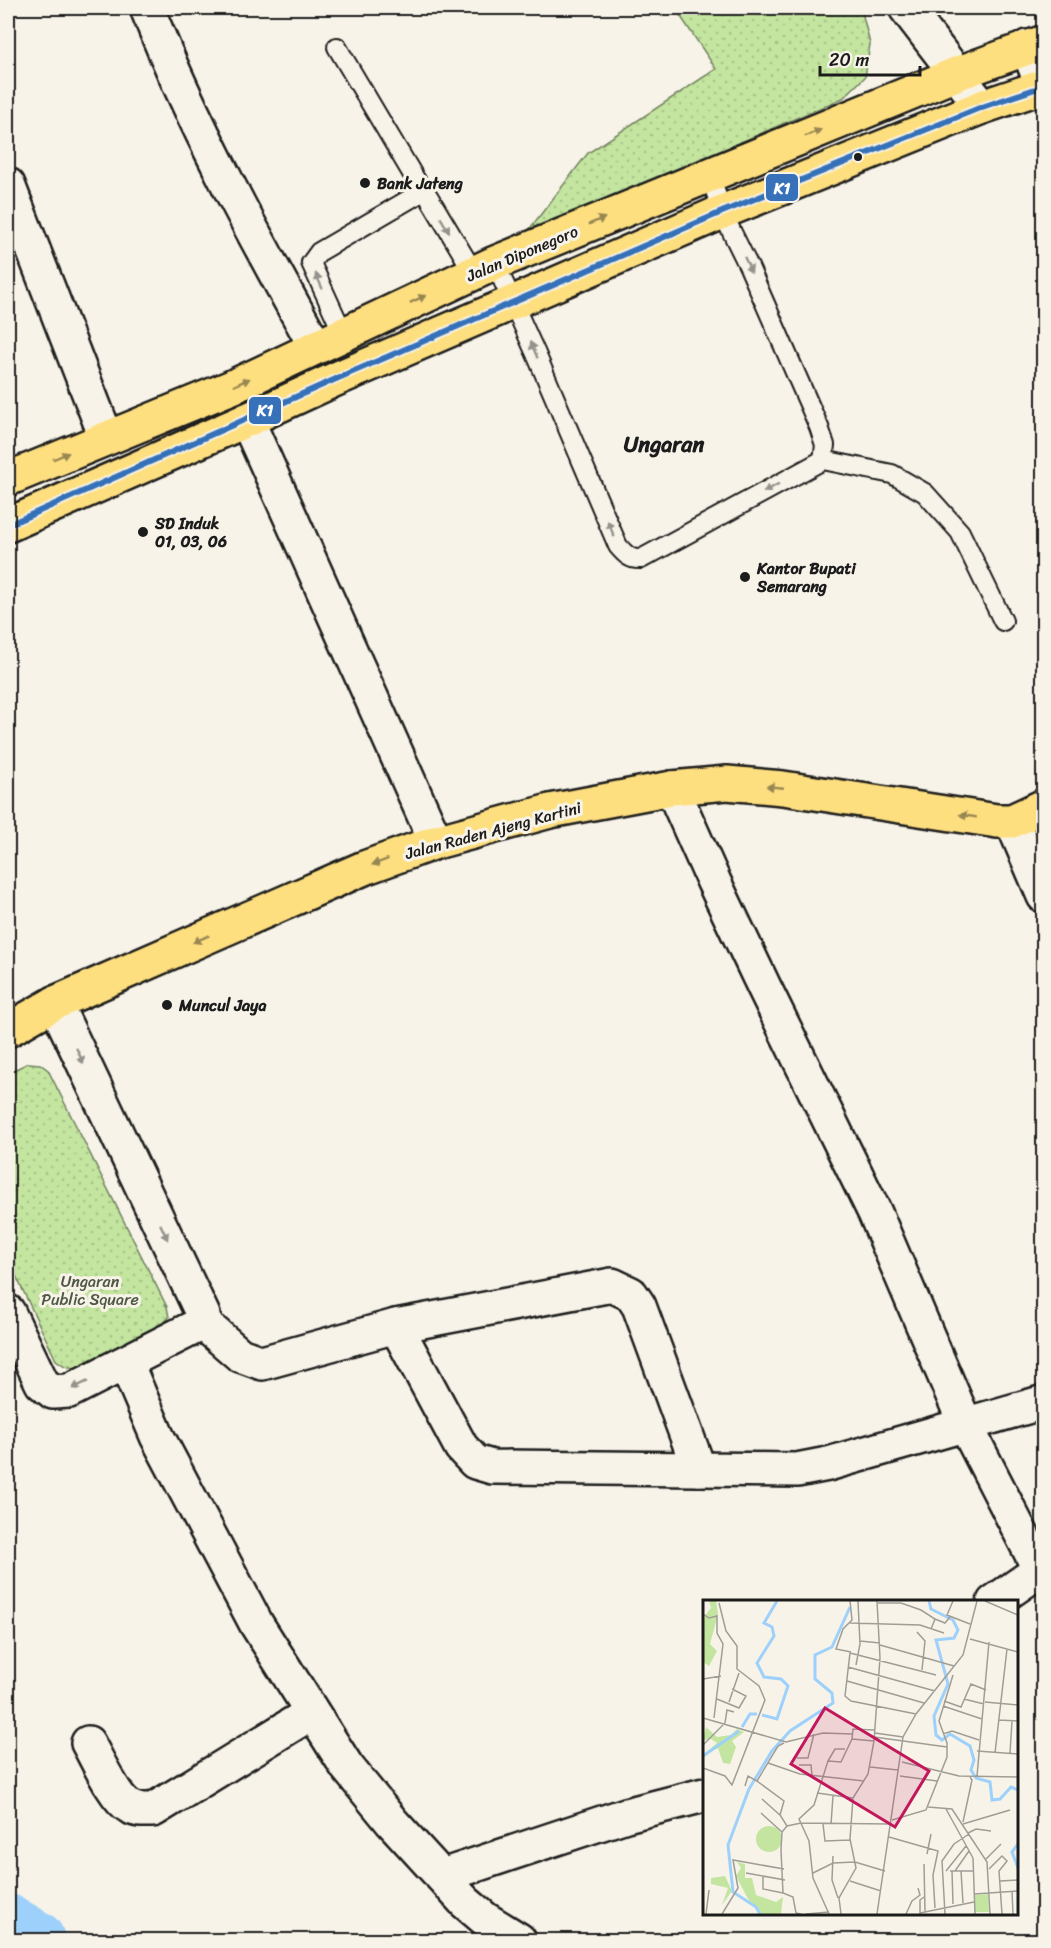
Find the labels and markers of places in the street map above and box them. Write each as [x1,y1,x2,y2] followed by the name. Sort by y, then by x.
[852,151,864,163] unlabelled marker
[377,169,464,198] place label: Bank Jateng
[358,176,372,190] marker: Bank Jateng
[154,509,227,556] place label: SD Induk 01, 03, 06
[136,525,150,539] marker: SD Induk 01, 03, 06
[756,554,857,601] place label: Kantor Bupati Semarang
[738,570,752,584] marker: Kantor Bupati Semarang
[178,991,266,1020] place label: Muncul Jaya
[160,998,174,1012] marker: Muncul Jaya

